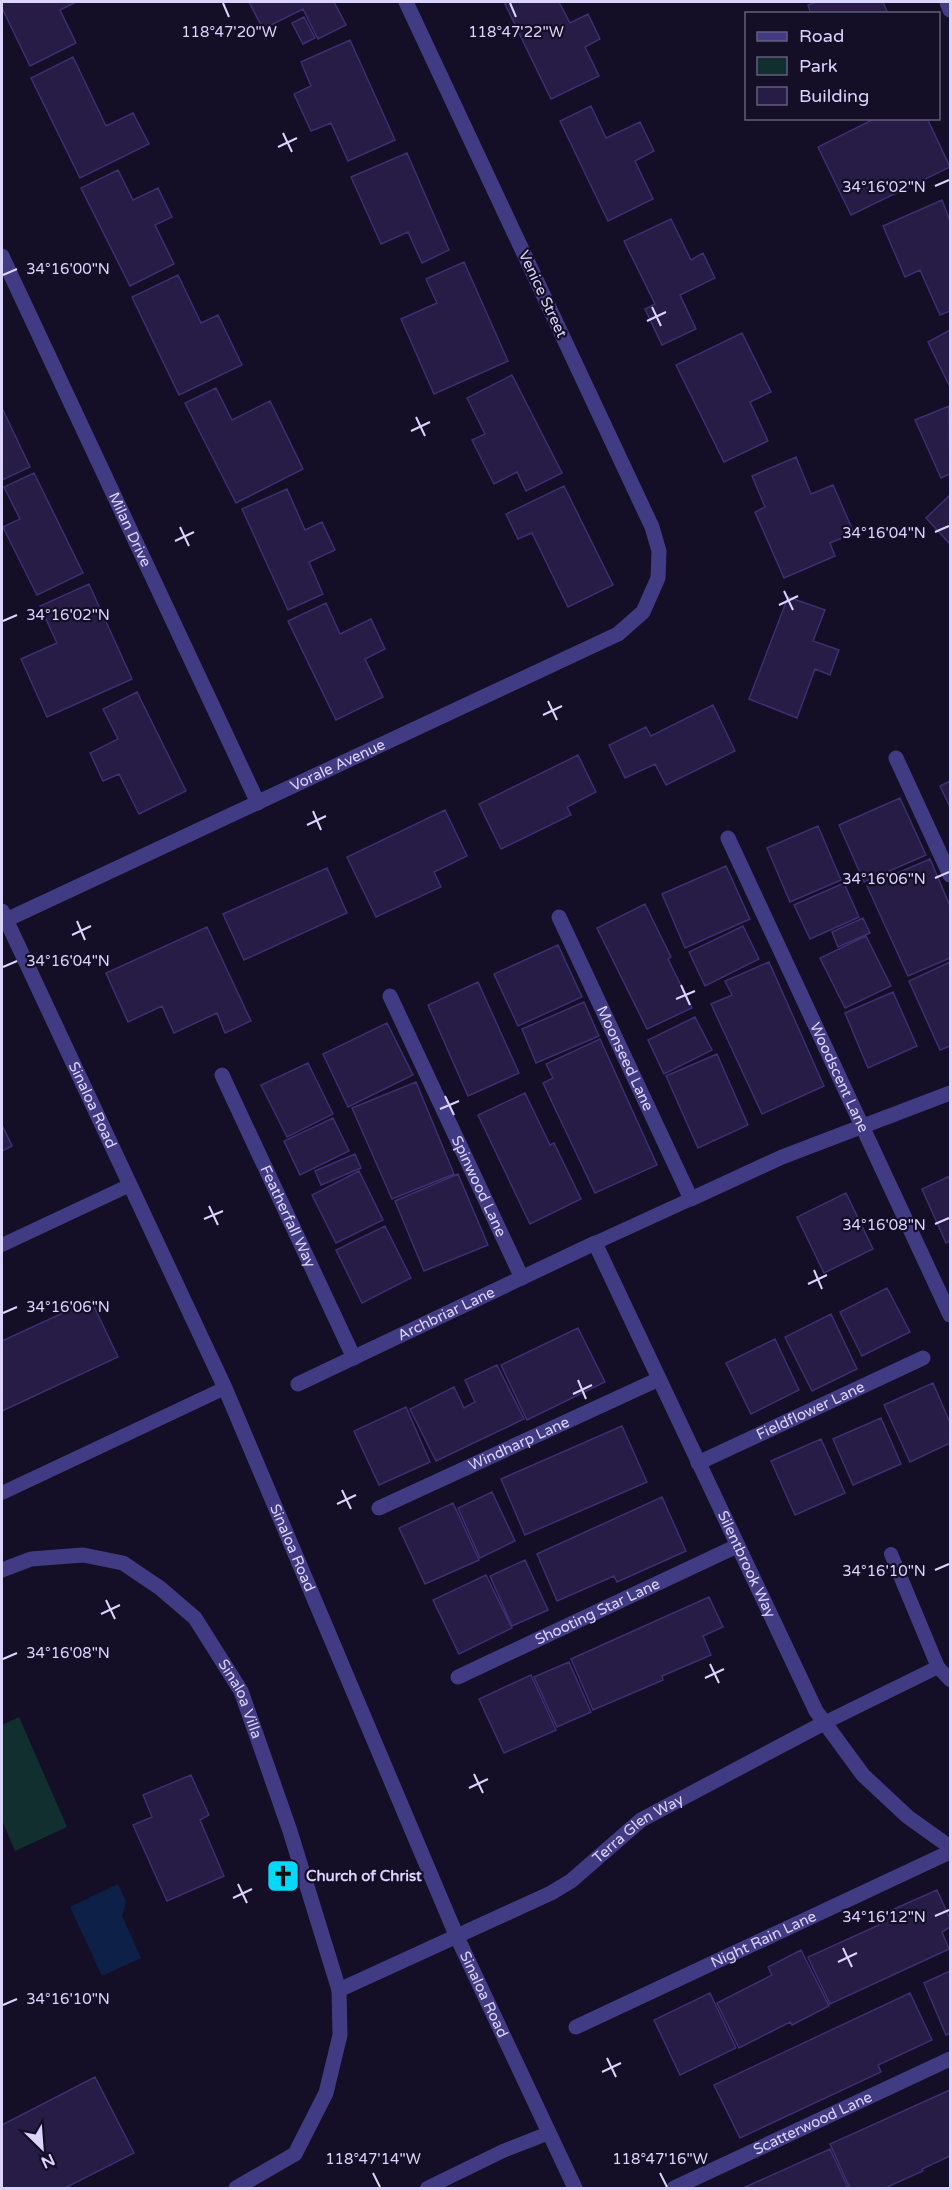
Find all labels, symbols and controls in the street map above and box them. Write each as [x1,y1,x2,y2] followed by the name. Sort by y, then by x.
[745,12,940,120] legend
[181,23,277,41] text: 118°47'20"W
[468,23,564,41] text: 118°47'22"W
[799,25,844,47] text: Road
[799,55,838,77] text: Park
[799,85,869,107] text: Building
[842,178,926,196] text: 34°16'02"N
[515,248,571,341] street label: Venice Street
[26,260,110,278] text: 34°16'00"N
[105,489,155,570] street label: Milan Drive
[842,524,926,542] text: 34°16'04"N
[26,606,110,624] text: 34°16'02"N
[287,735,388,795] street label: Vorale Avenue
[842,870,926,888] text: 34°16'06"N
[26,952,110,970] text: 34°16'04"N
[593,1003,657,1114] street label: Moonseed Lane
[806,1020,873,1135] street label: Woodscent Lane
[65,1059,121,1151] street label: Sinaloa Road
[448,1133,510,1240] street label: Spinwood Lane
[256,1162,319,1270] street label: Featherfall Way
[842,1216,926,1234] text: 34°16'08"N
[395,1283,498,1344] street label: Archbriar Lane
[26,1298,110,1316] text: 34°16'06"N
[753,1378,867,1444] street label: Fieldflower Lane
[466,1413,572,1474] street label: Windharp Lane
[266,1501,319,1594] street label: Sinaloa Road
[714,1508,780,1621] street label: Silentbrook Way
[842,1562,926,1580] text: 34°16'10"N
[532,1575,663,1649] street label: Shooting Star Lane
[26,1644,110,1662] text: 34°16'08"N
[214,1656,266,1741] street label: Sinaloa Villa
[589,1790,687,1867] street label: Terra Glen Way
[265,1858,301,1894] church icon: Church of Christ
[306,1867,422,1885] place label: Church of Christ
[708,1907,819,1972] street label: Night Rain Lane
[842,1908,926,1926] text: 34°16'12"N
[456,1948,512,2040] street label: Sinaloa Road
[26,1990,110,2008] text: 34°16'10"N
[750,2088,875,2159] street label: Scatterwood Lane
[12,2118,72,2178] north arrow
[38,2149,58,2172] text: N
[325,2150,421,2168] text: 118°47'14"W
[612,2150,708,2168] text: 118°47'16"W

